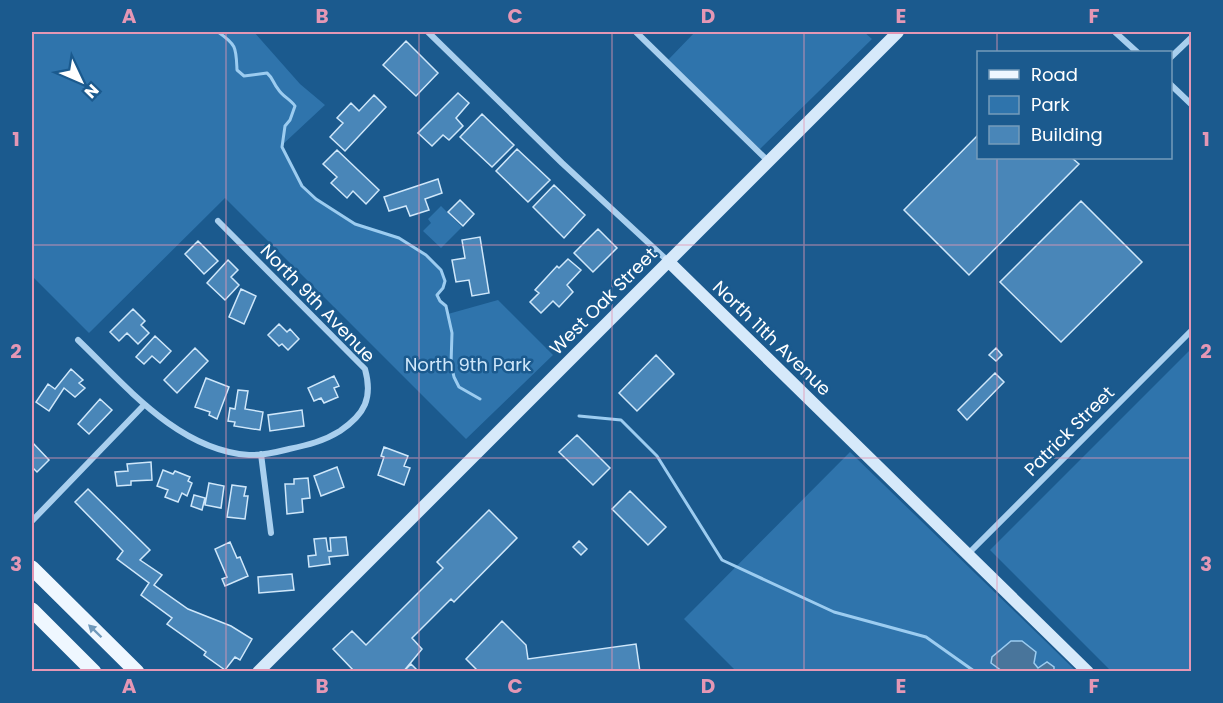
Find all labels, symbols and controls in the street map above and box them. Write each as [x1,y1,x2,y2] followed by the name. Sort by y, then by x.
[122,2,137,30] text: A
[315,2,329,30] text: B
[507,2,523,30] text: C
[701,2,715,30] text: D
[896,2,906,30] text: E
[1089,2,1100,30] text: F
[51,51,111,111] north arrow
[977,51,1172,159] legend
[1031,62,1078,87] text: Road
[79,79,104,103] text: N
[1031,92,1070,117] text: Park
[1031,122,1103,147] text: Building
[12,125,20,153] text: 1
[1202,125,1210,153] text: 1
[255,238,381,368] street label: North 9th Avenue
[544,242,662,360] street label: West Oak Street
[707,275,837,401] street label: North 11th Avenue
[10,337,22,365] text: 2
[1200,337,1212,365] text: 2
[405,352,532,377] park label: North 9th Park
[1018,380,1120,482] street label: Patrick Street
[10,550,22,578] text: 3
[1200,550,1212,578] text: 3
[89,624,103,638] one-way arrow
[122,672,137,700] text: A
[315,672,329,700] text: B
[507,672,523,700] text: C
[701,672,715,700] text: D
[896,672,906,700] text: E
[1089,672,1100,700] text: F

